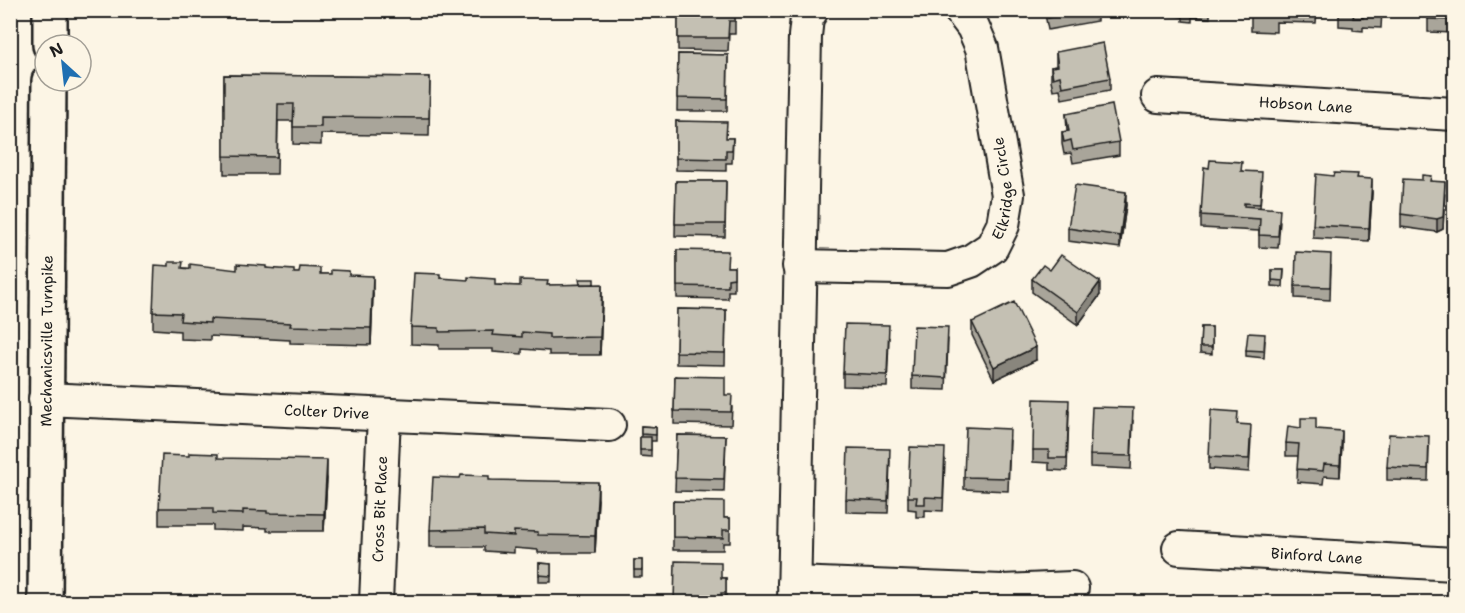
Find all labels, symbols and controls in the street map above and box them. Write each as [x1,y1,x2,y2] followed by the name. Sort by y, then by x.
[33,33,93,93] north arrow
[46,38,67,62] text: N
[1258,92,1353,118] street label: Hobson Lane
[987,136,1019,243] street label: Elkridge Circle
[36,255,58,427] street label: Mechanicsville Turnpike
[283,400,370,424] street label: Colter Drive
[368,455,392,563] street label: Cross Bit Place
[1270,543,1363,569] street label: Binford Lane

